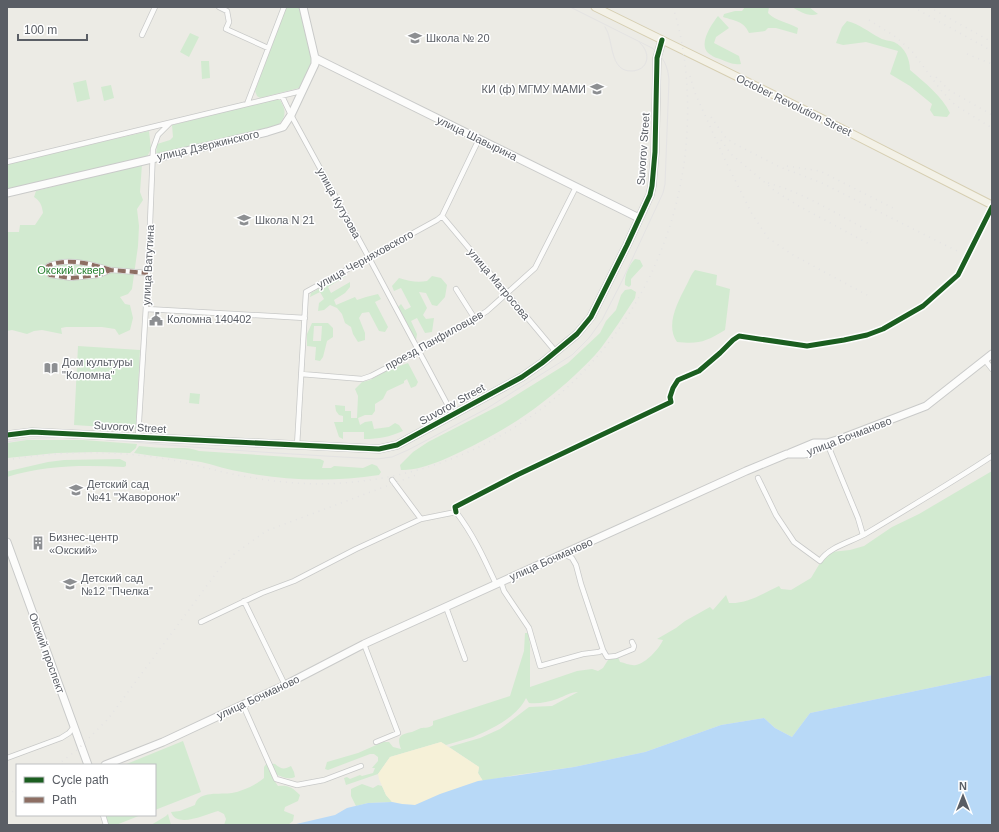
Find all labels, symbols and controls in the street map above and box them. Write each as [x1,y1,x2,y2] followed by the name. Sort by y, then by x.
[18,16,87,42] scale bar
[24,23,57,37] text: 100 m
[407,30,423,46] school or university icon: Школа № 20
[426,32,490,44] place label: Школа № 20
[734,72,854,138] street label: October Revolution Street
[589,81,605,97] school or university icon: КИ (ф) МГМУ МАМИ
[482,83,586,95] place label: КИ (ф) МГМУ МАМИ
[634,112,652,186] street label: Suvorov Street
[435,113,520,163] street label: улица Шавырина
[156,127,260,163] street label: улица Дзержинского
[315,166,364,241] street label: улица Кутузова
[236,212,252,228] school or university icon: Школа N 21
[255,214,315,226] place label: Школа N 21
[140,224,156,306] street label: улица Ватутина
[315,227,415,291] street label: улица Черняховского
[466,246,533,323] street label: улица Матросова
[37,264,105,276] park label: Окский сквер
[383,308,485,372] street label: проезд Панфиловцев
[148,311,164,327] public building icon: Коломна 140402
[167,313,251,325] place label: Коломна 140402
[62,356,132,381] place label: Дом культуры "Коломна"
[43,360,59,376] library icon: Дом культуры "Коломна"
[417,381,487,427] street label: Suvorov Street
[805,414,893,458] street label: улица Бочманово
[93,419,167,435] street label: Suvorov Street
[87,478,179,503] place label: Детский сад №41 "Жаворонок"
[68,482,84,498] school or university icon: Детский сад №41 "Жаворонок"
[49,531,118,556] place label: Бизнес-центр «Окский»
[30,535,46,551] building icon: Бизнес-центр «Окский»
[508,535,594,583] street label: улица Бочманово
[81,572,153,597] place label: Детский сад №12 "Пчелка"
[62,576,78,592] school or university icon: Детский сад №12 "Пчелка"
[27,611,67,695] street label: Окский проспект
[215,673,301,721] street label: улица Бочманово
[16,764,156,816] legend
[52,773,109,787] text: Cycle path
[943,776,983,816] north arrow
[959,780,967,792] text: N
[52,793,77,807] text: Path

